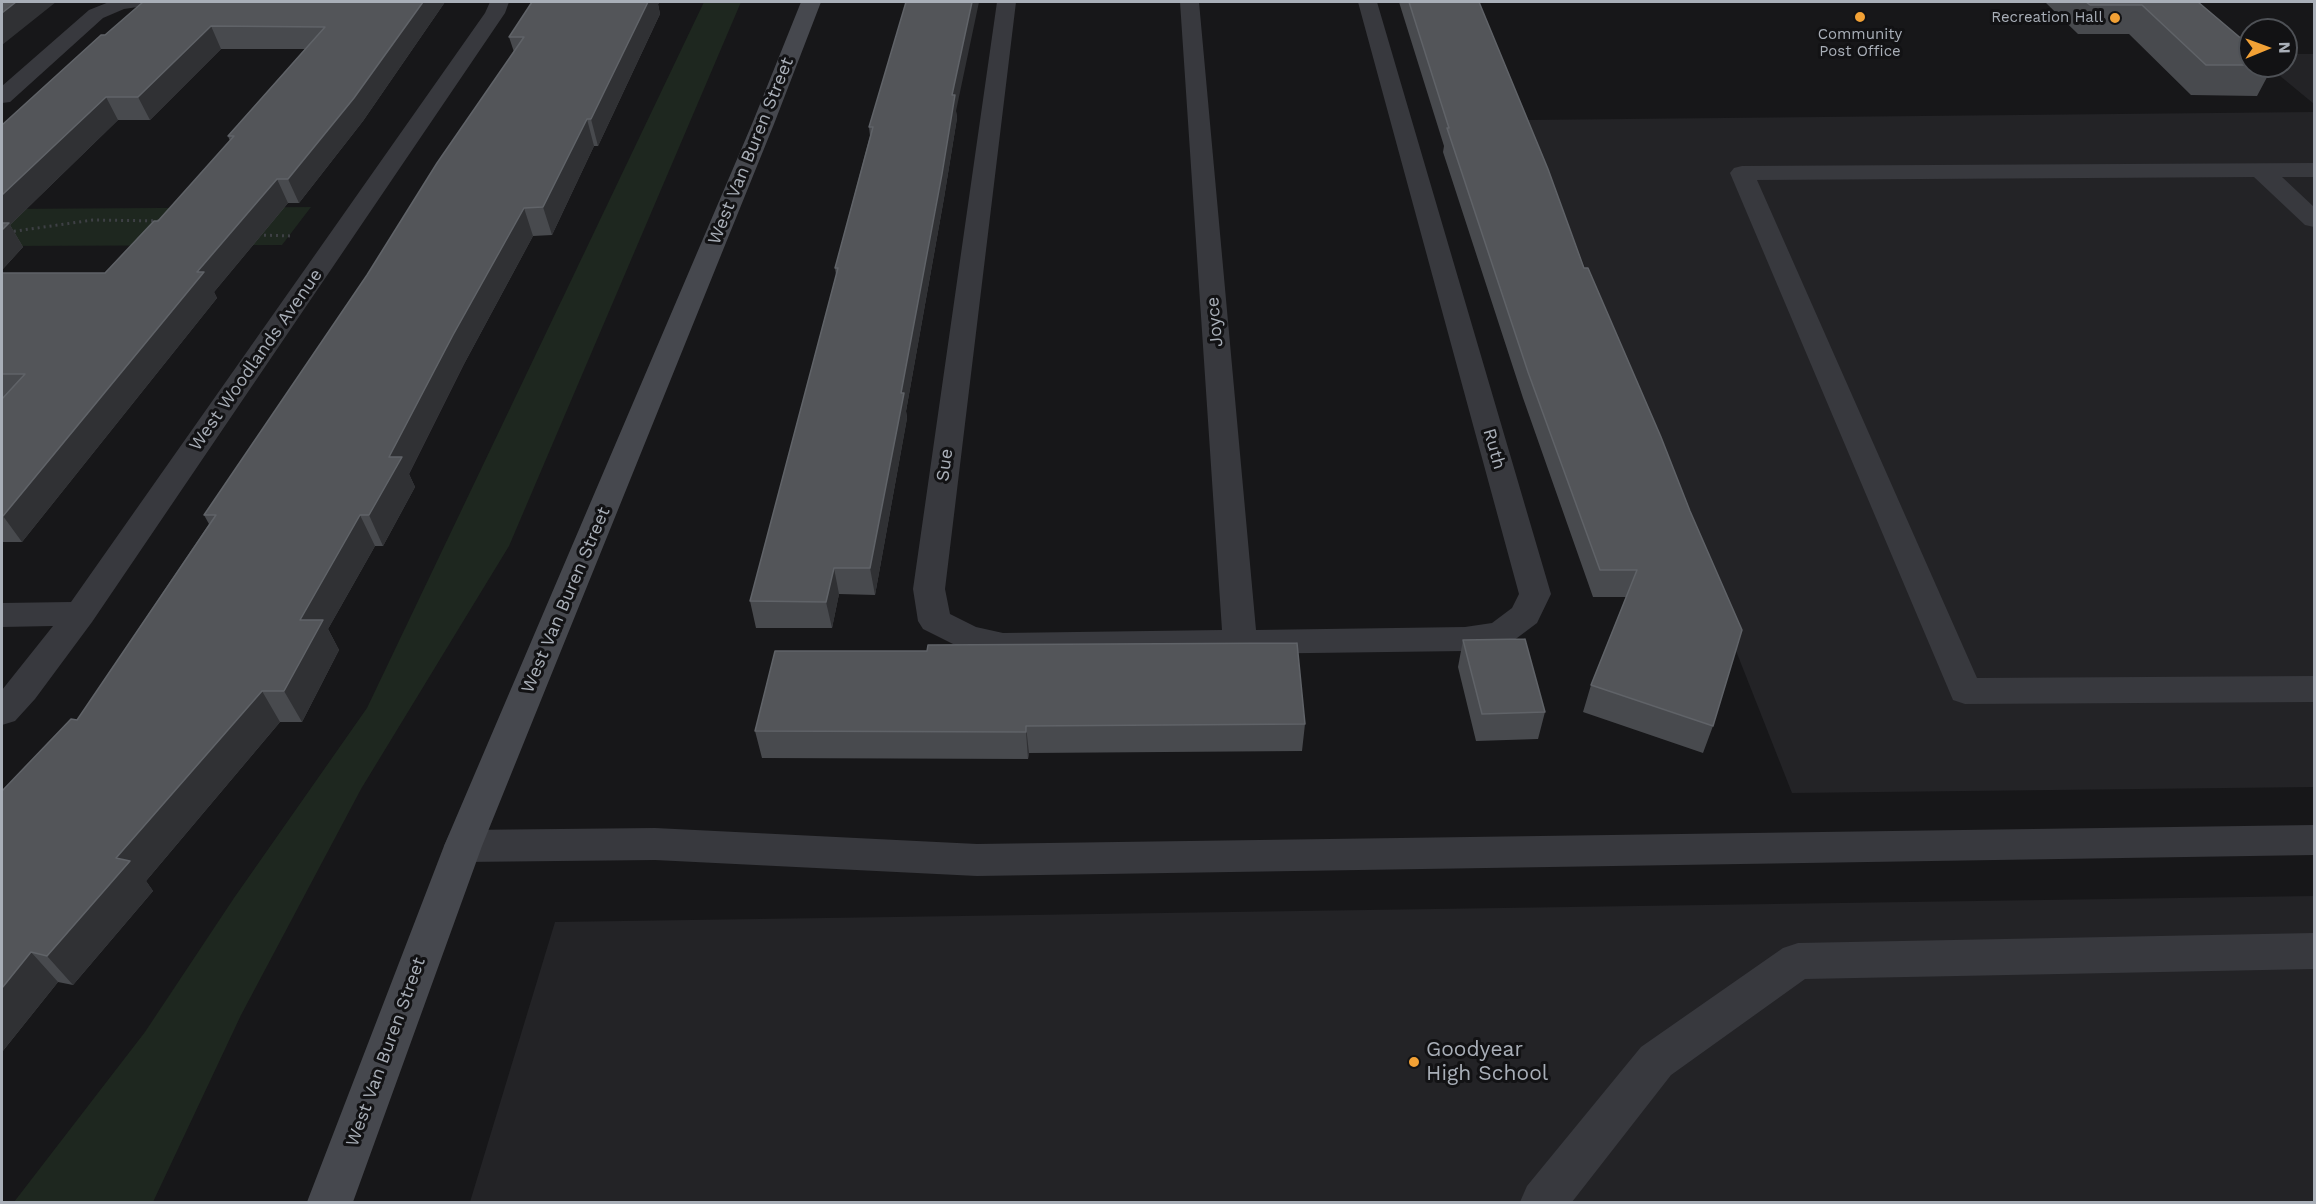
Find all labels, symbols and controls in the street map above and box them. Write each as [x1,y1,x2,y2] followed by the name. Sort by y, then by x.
[1991,9,2103,27] place label: Recreation Hall
[1853,10,1867,24] marker: Community Post Office
[2108,11,2122,25] marker: Recreation Hall
[2238,18,2298,78] north arrow
[1818,26,1902,61] place label: Community Post Office
[2275,42,2294,54] text: N
[704,54,798,248] street label: West Van Buren Street
[185,265,327,455] street label: West Woodlands Avenue
[1202,296,1228,348] street label: Joyce
[1478,426,1510,472] street label: Ruth
[932,447,958,483] street label: Sue
[517,504,615,696] street label: West Van Buren Street
[342,954,430,1150] street label: West Van Buren Street
[1426,1037,1548,1087] place label: Goodyear High School
[1407,1055,1421,1069] marker: Goodyear High School

